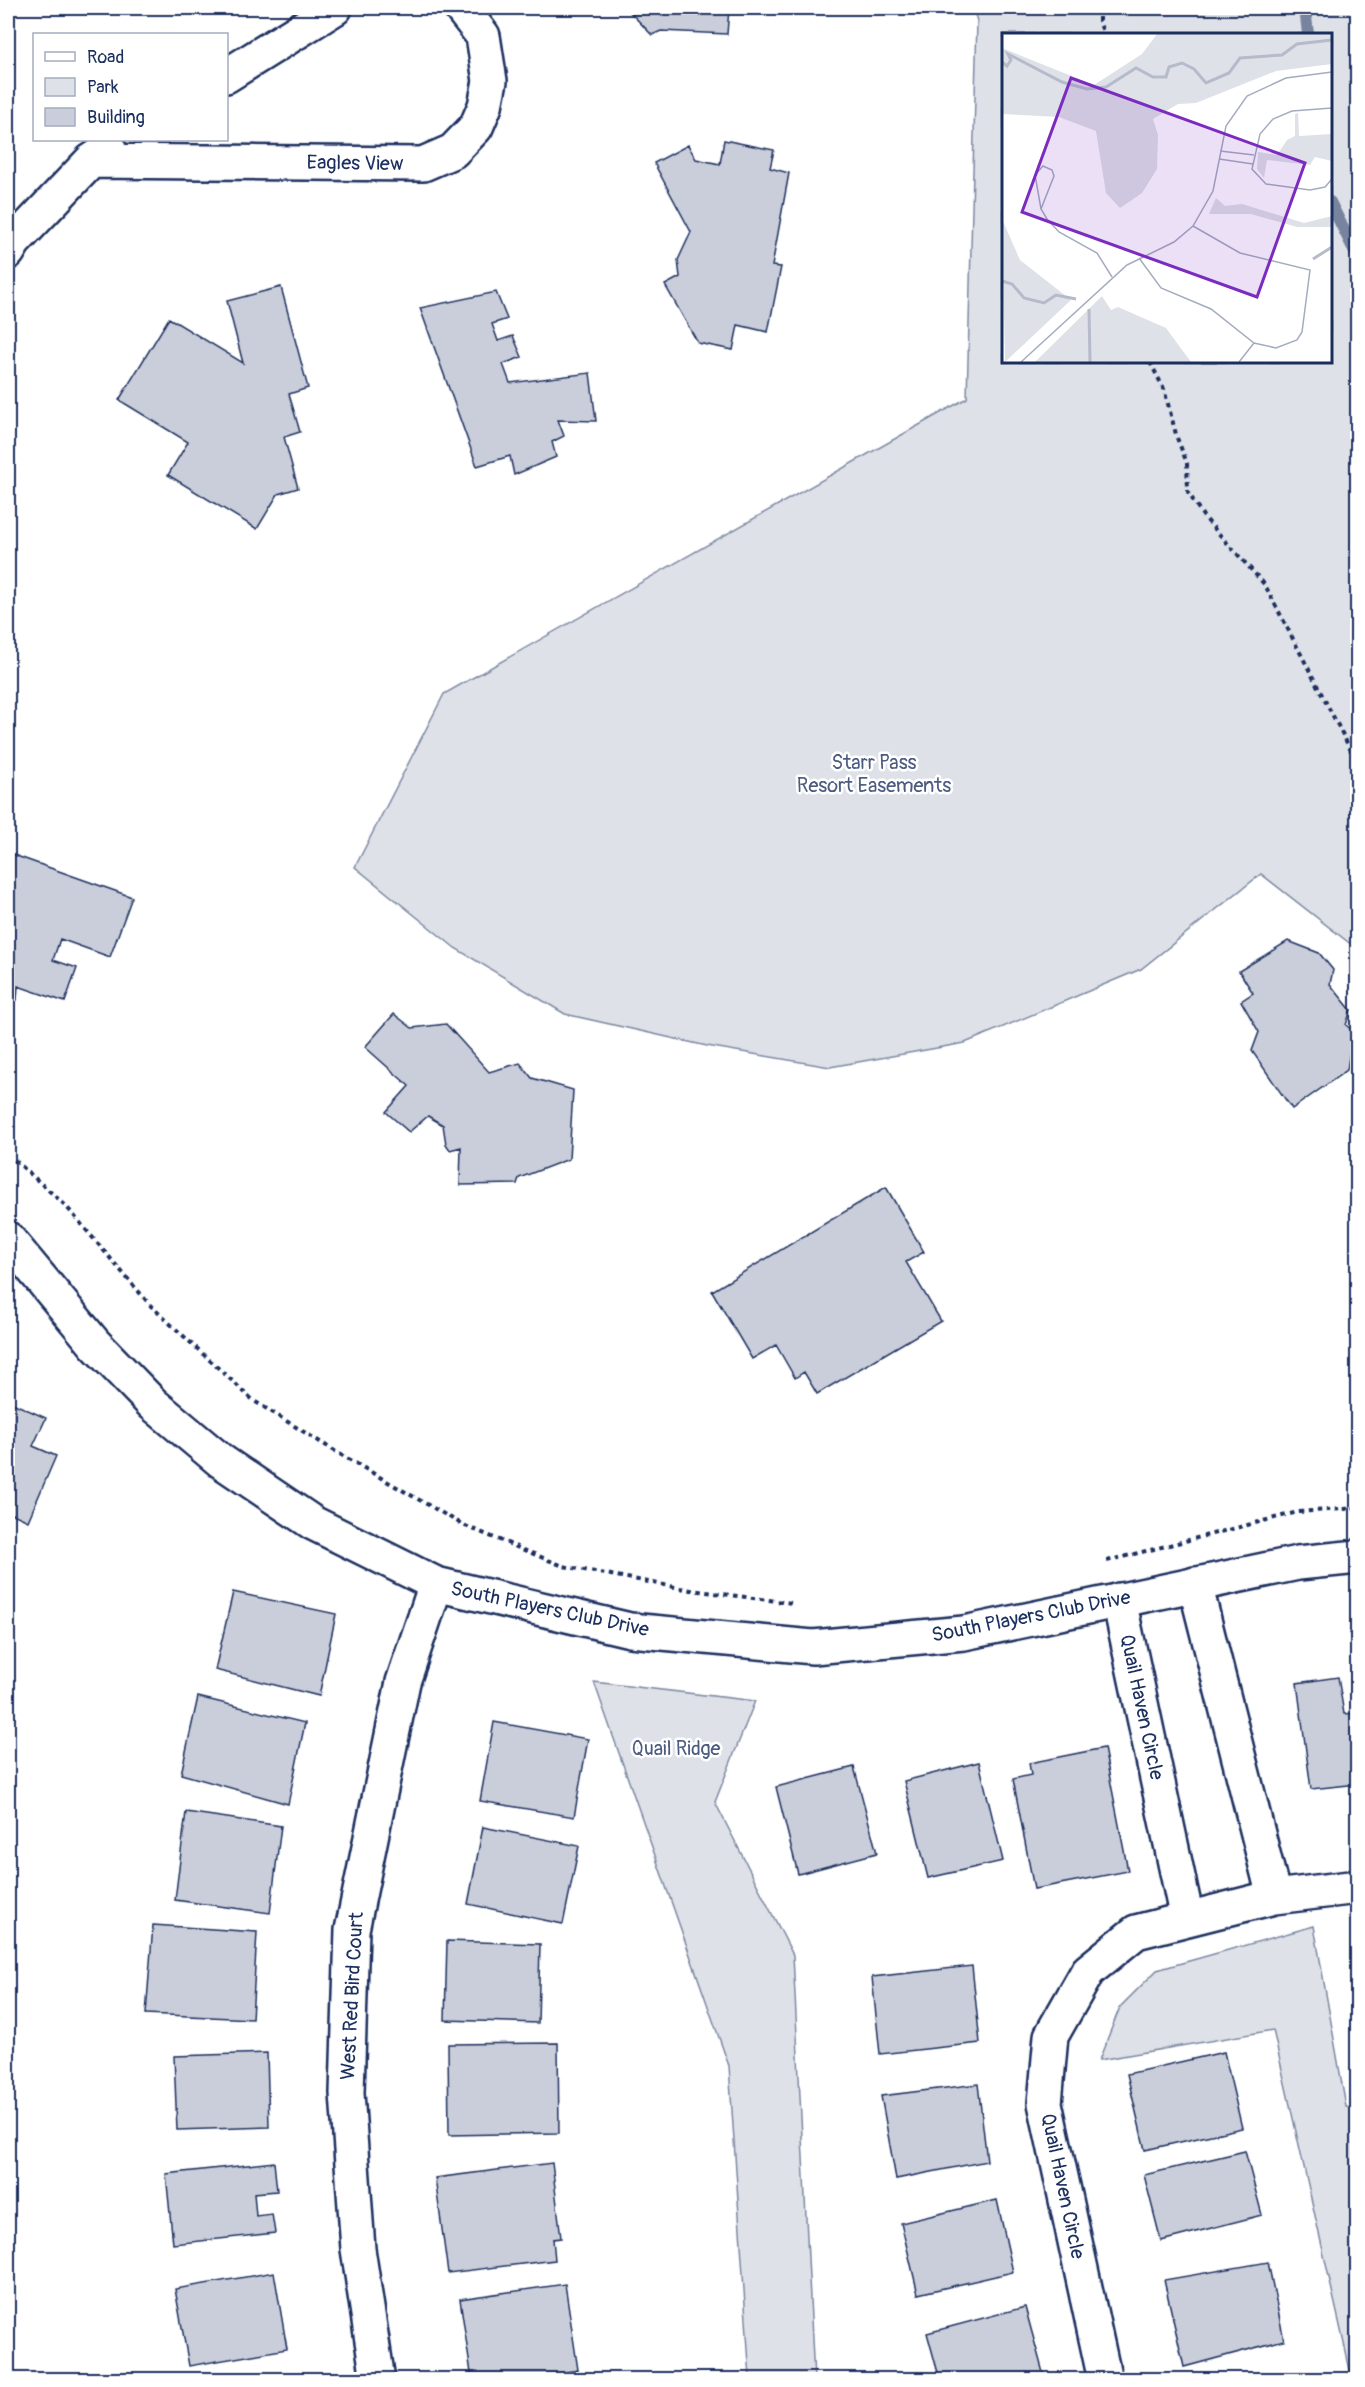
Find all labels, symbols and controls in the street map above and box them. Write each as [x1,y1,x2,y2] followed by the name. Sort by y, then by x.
[33,33,228,141] legend
[1002,33,1332,363] inset map
[87,46,124,69] text: Road
[87,76,119,99] text: Park
[87,106,145,129] text: Building
[307,150,404,176] street label: Eagles View
[797,750,951,798] park label: Starr Pass Resort Easements
[449,1576,652,1642] street label: South Players Club Drive
[929,1584,1133,1648] street label: South Players Club Drive
[1114,1632,1170,1782] street label: Quail Haven Circle
[632,1736,721,1761] park label: Quail Ridge
[335,1911,369,2081] street label: West Red Bird Court
[1035,2111,1091,2261] street label: Quail Haven Circle

